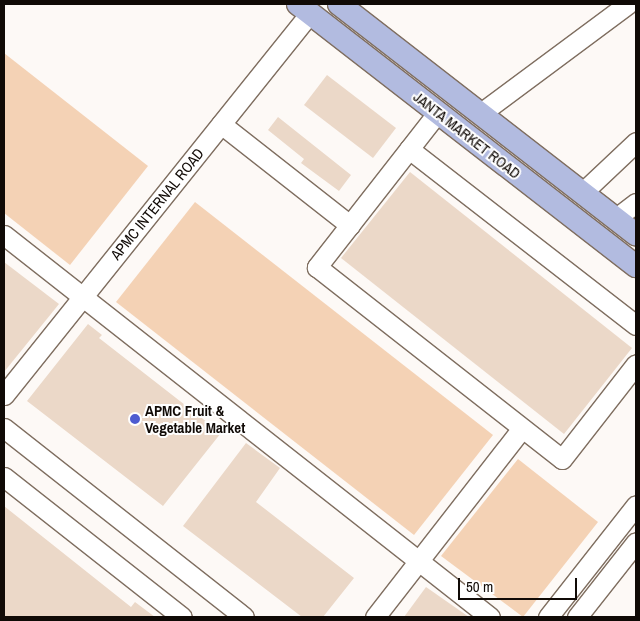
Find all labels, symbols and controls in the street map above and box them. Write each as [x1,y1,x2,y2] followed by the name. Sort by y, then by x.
[410,87,524,183] street label: JANTA MARKET ROAD
[106,144,208,264] street label: APMC INTERNAL ROAD
[145,401,245,436] place label: APMC Fruit & Vegetable Market
[129,413,141,425] marker: APMC Fruit & Vegetable Market
[460,568,579,600] scale bar
[466,576,493,597] text: 50 m

